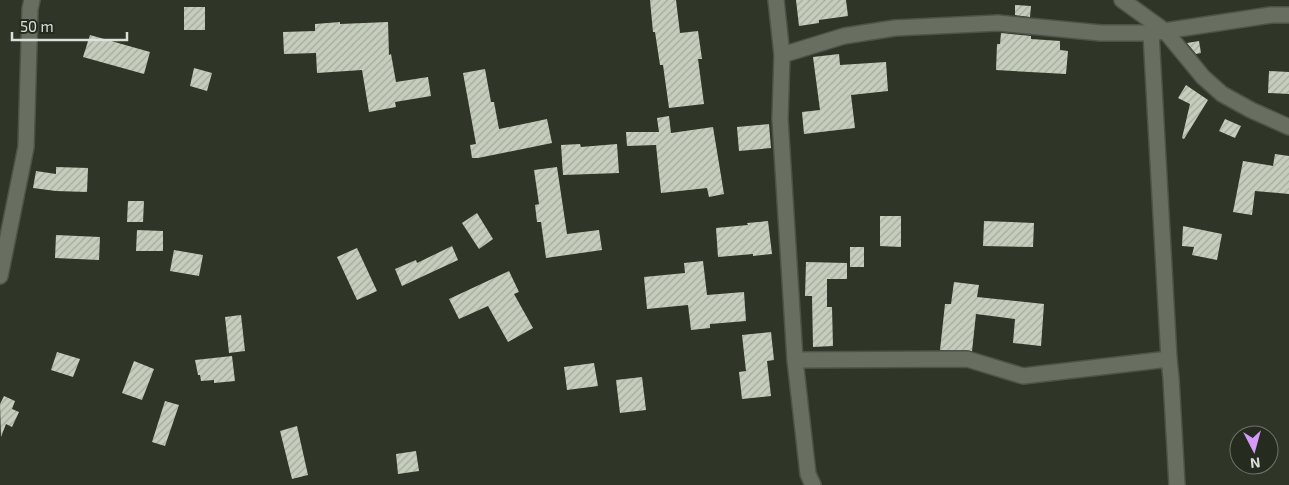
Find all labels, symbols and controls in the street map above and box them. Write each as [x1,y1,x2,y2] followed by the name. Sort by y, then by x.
[12,10,128,42] scale bar
[20,17,54,35] text: 50 m
[1229,425,1279,475] north arrow
[1249,454,1261,472] text: N

